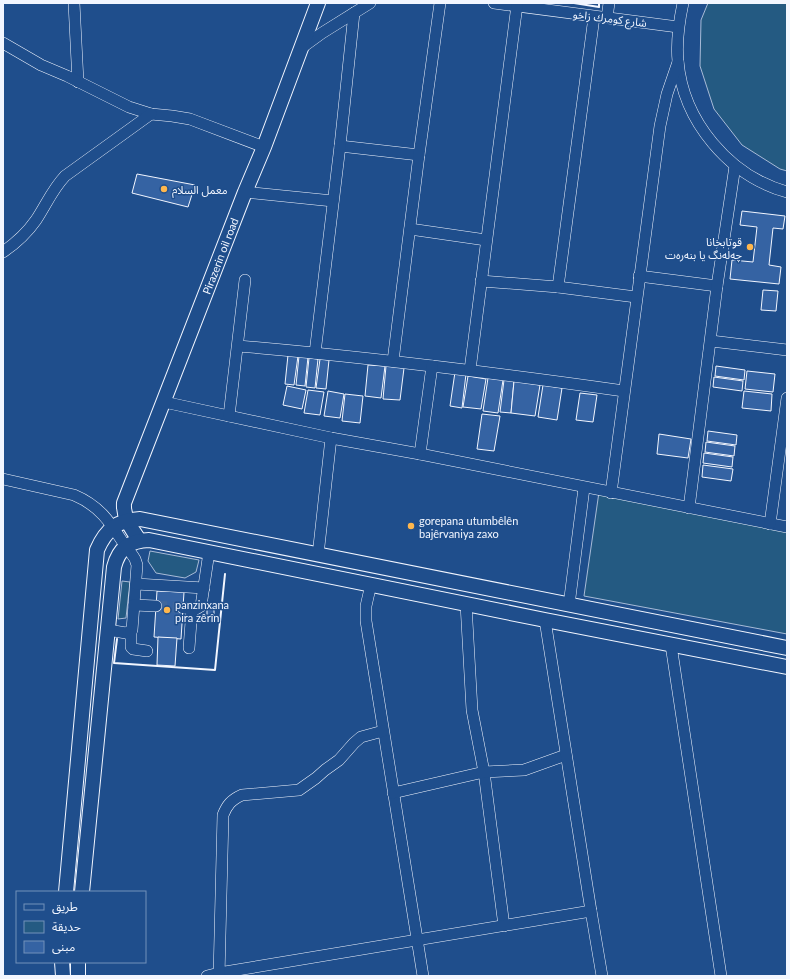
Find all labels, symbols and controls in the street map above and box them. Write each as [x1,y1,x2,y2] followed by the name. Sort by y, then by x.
[572,7,648,31] street label: شارع كومرك زاخو
[172,183,228,198] place label: معمل السلام
[159,184,169,194] marker: معمل السلام
[199,216,241,296] street label: Pirazerin oil road
[665,235,743,263] place label: قوتابخانا چەلەنگ یا بنەرەت
[745,242,755,252] marker: قوتابخانا چەلەنگ یا بنەرەت
[419,514,518,540] place label: gorepana utumbêlên bajêrvaniya zaxo
[406,521,416,531] marker: gorepana utumbêlên bajêrvaniya zaxo
[175,598,229,624] place label: panzinxana pira zêrîn
[162,605,172,615] marker: panzinxana pira zêrîn
[16,891,146,963] legend
[52,899,78,915] text: طريق
[52,919,81,934] text: حديقة
[52,939,75,954] text: مبنى

